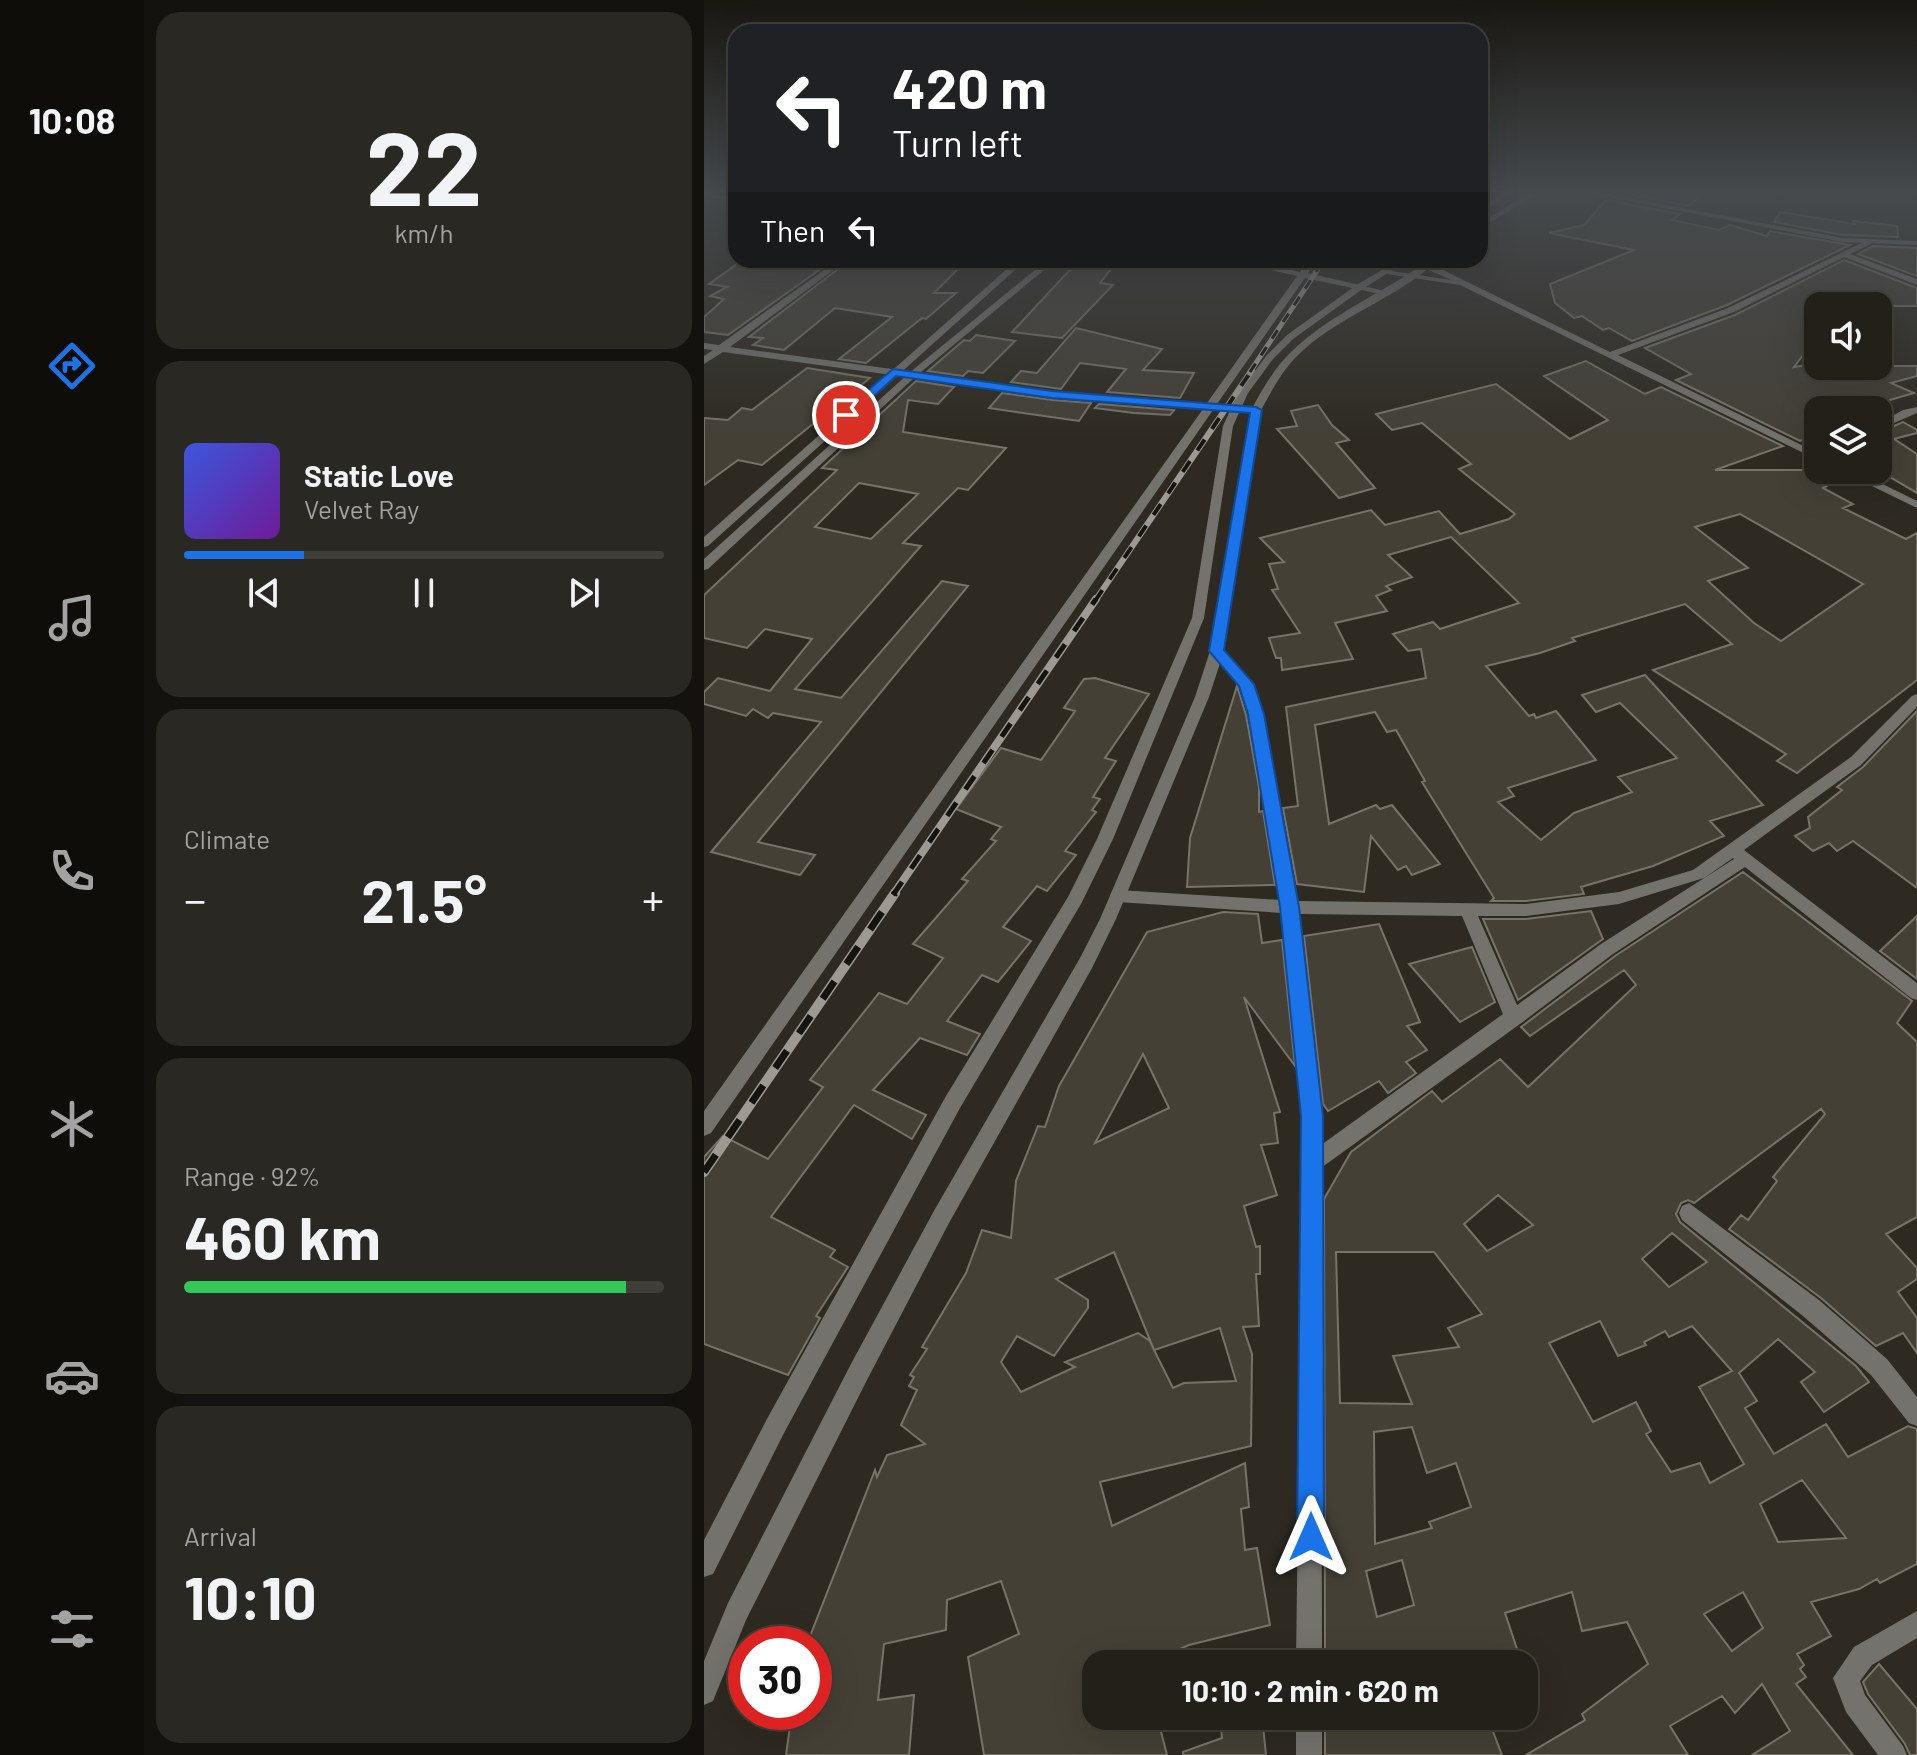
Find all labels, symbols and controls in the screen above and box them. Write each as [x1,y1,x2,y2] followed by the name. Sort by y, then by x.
[892,53,1047,120] text: 420 m
[760,56,864,160] icon: left
[29,98,115,141] text: 10:08
[366,102,482,227] text: 22
[892,121,1023,164] text: Turn left
[841,208,885,252] icon: left
[760,212,825,248] text: Then
[395,217,453,248] text: km/h
[1804,292,1892,484] map controls
[1804,292,1892,380] button: sound
[44,338,100,394] icon: directions
[812,381,880,449] pin
[824,393,868,437] icon: arrive
[1804,396,1892,484] button: layers
[304,457,454,493] text: Static Love
[304,493,419,524] text: Velvet Ray
[242,571,286,615] icon: previous
[402,571,446,615] icon: pause
[562,571,606,615] icon: next
[44,590,100,646] icon: music
[184,823,270,854] text: Climate
[44,843,100,899] icon: phone
[361,863,487,935] text: 21.5°
[184,872,206,925] text: −
[642,872,664,925] text: +
[44,1096,100,1152] icon: climate
[184,1160,320,1191] text: Range · 92%
[184,1200,381,1272] text: 460 km
[44,1348,100,1404] icon: car
[1269,1495,1353,1579] position arrow
[184,1520,257,1551] text: Arrival
[184,1560,317,1632] text: 10:10
[44,1601,100,1657] icon: filters
[728,1626,832,1730] speed limit sign: 30
[1181,1672,1439,1708] text: 10:10 · 2 min · 620 m

